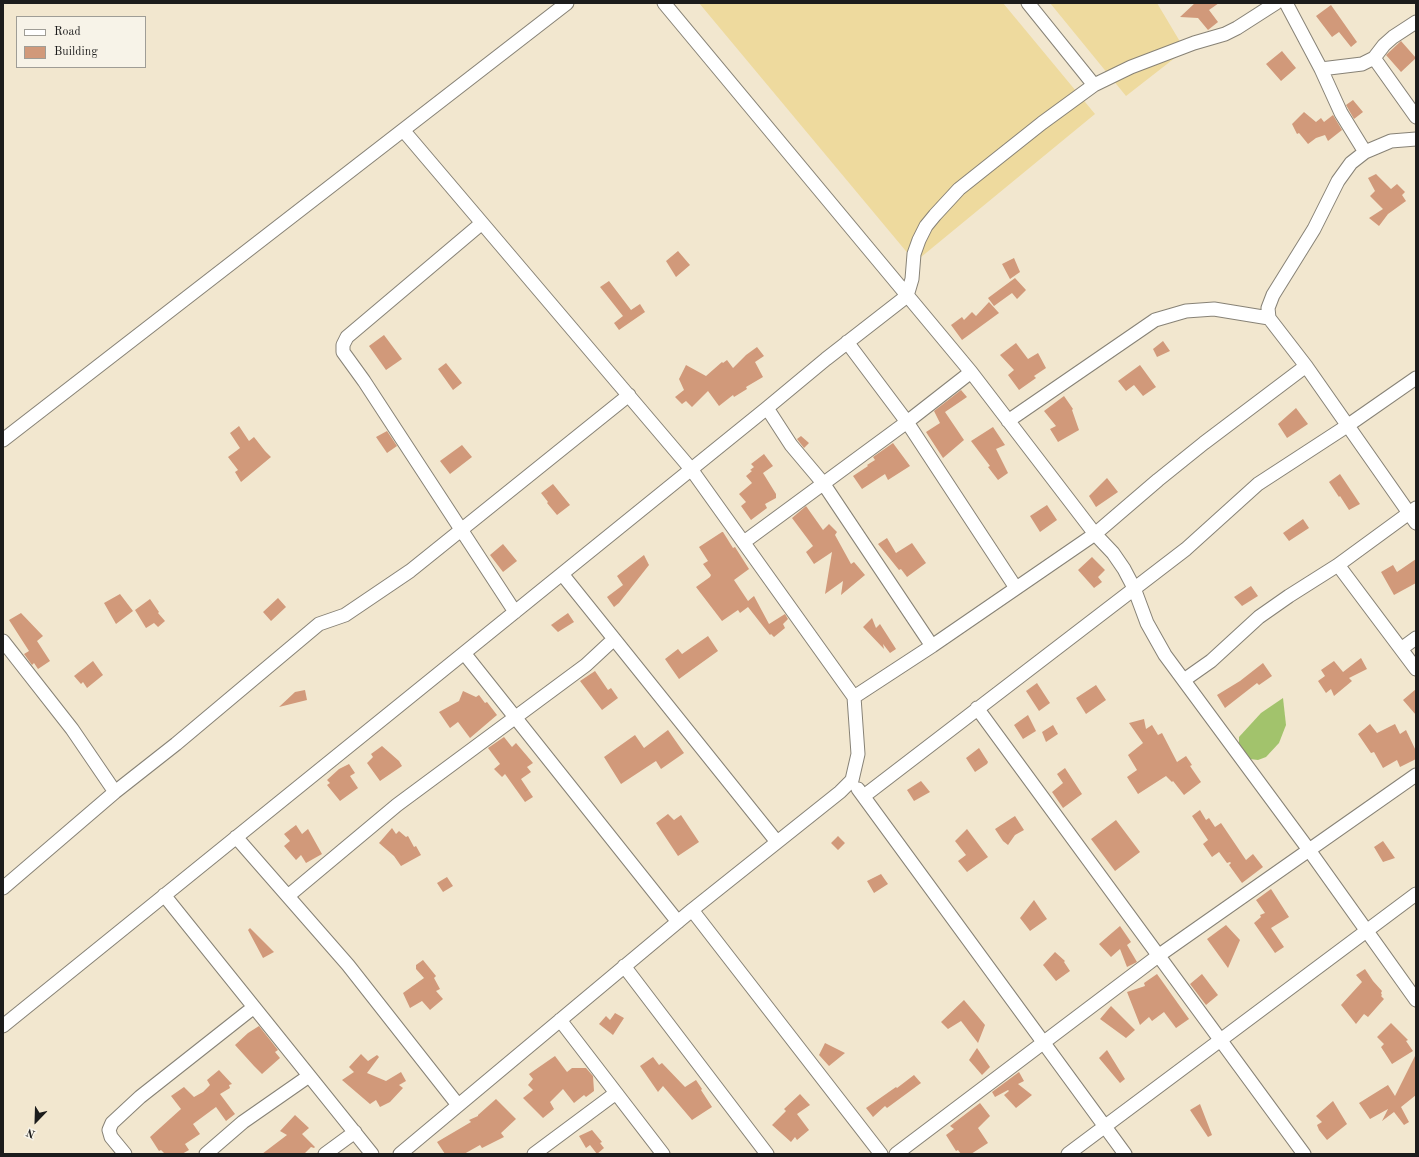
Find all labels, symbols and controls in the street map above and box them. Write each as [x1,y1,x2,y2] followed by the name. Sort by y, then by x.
[16,16,146,68] legend
[54,26,81,38] text: Road
[54,46,98,58] text: Building
[16,1101,56,1141] north arrow
[25,1126,37,1139] text: N

